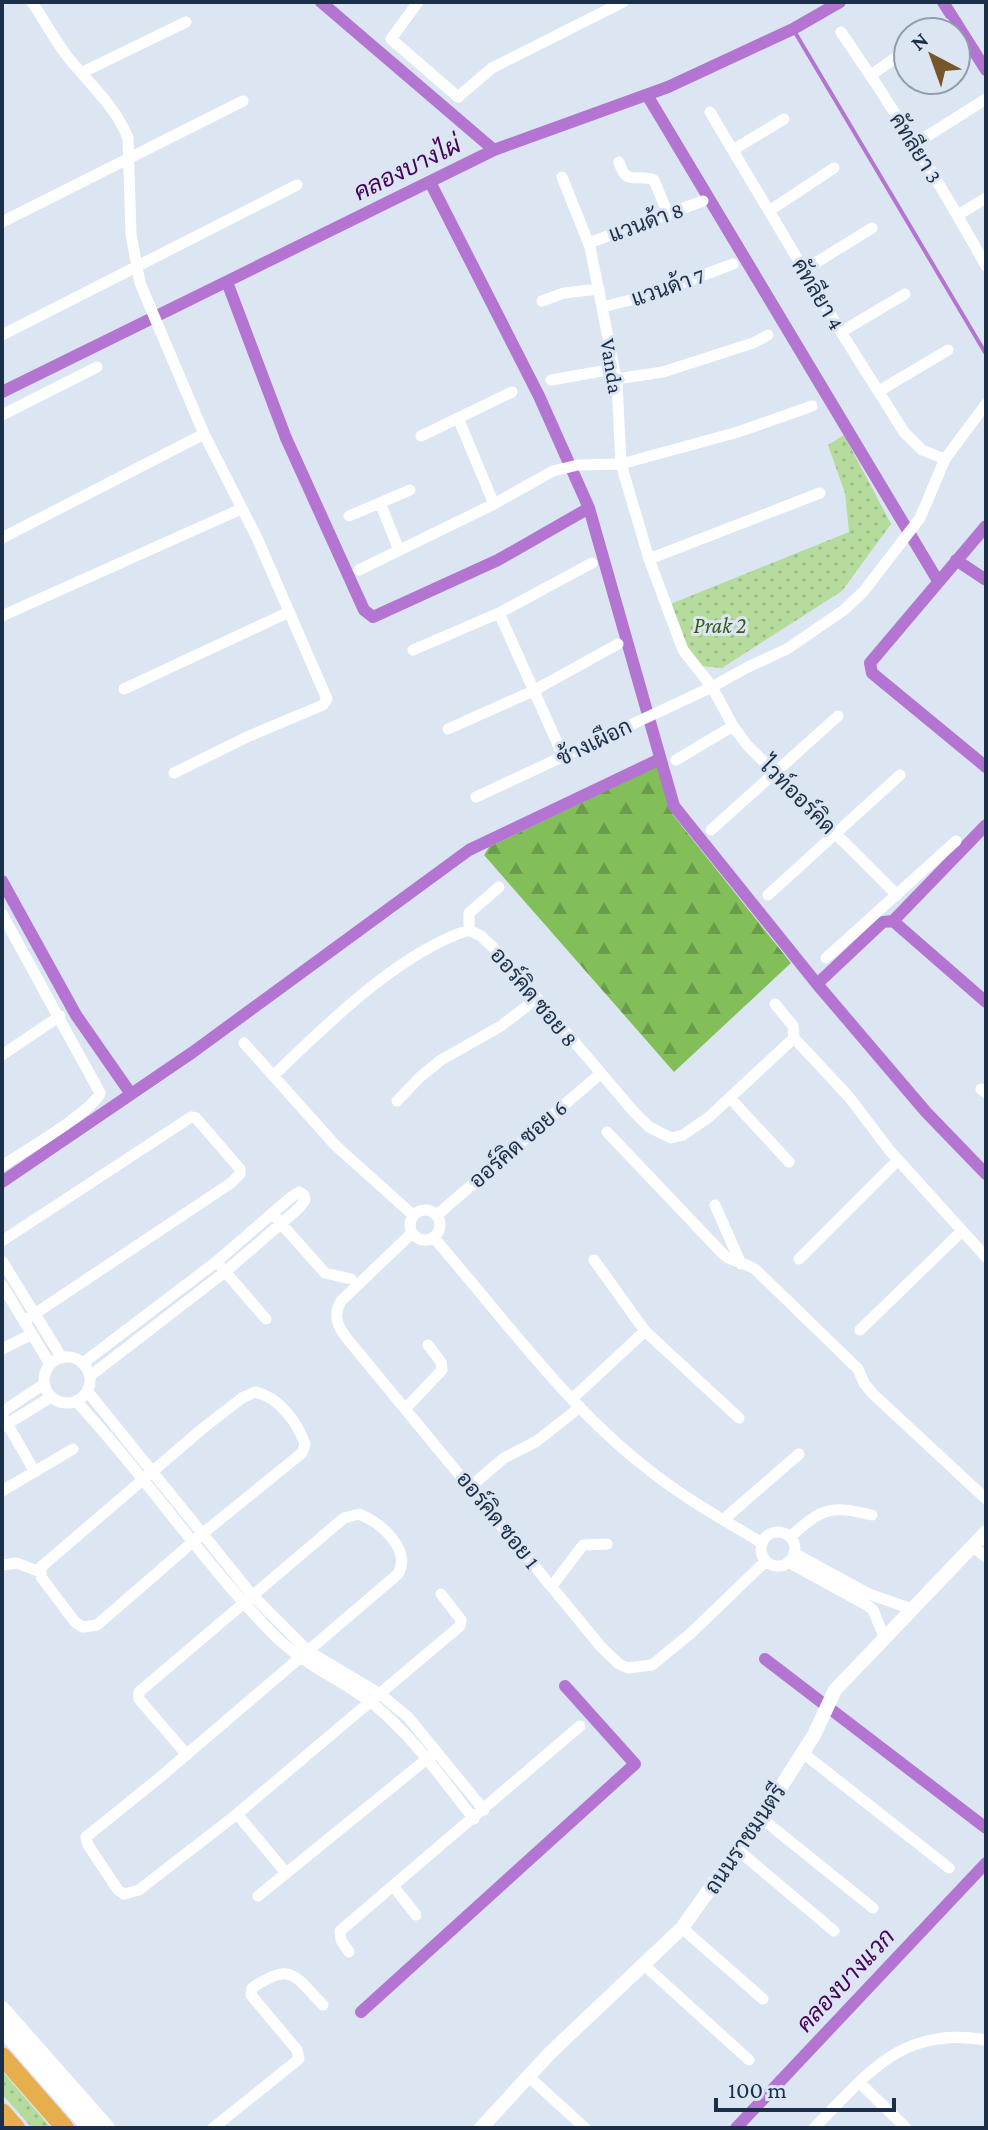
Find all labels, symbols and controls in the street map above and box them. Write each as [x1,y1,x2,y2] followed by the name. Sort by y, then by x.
[892,16,972,96] north arrow
[905,27,933,56] text: N
[885,108,948,188] street label: คัทลียา 3
[348,128,466,205] water label: คลองบางไผ่
[605,195,687,247] street label: แวนด้า 8
[787,253,850,334] street label: คัทลียา 4
[627,261,708,311] street label: แวนด้า 7
[595,337,629,395] street label: Vanda
[694,613,746,638] park label: Prak 2
[552,711,635,771] street label: ช้างเผือก
[753,750,843,839] street label: ไวท์ออร์คิด
[485,941,584,1052] street label: ออร์คิด ซอย 8
[463,1093,572,1193] street label: ออร์คิด ซอย 6
[451,1465,546,1573] street label: ออร์คิด ซอย 1
[698,1779,791,1899] street label: ถนนราชมนตรี
[790,1923,900,2037] water label: คลองบางแวก
[716,2062,894,2112] scale bar
[728,2076,787,2103] text: 100 m

